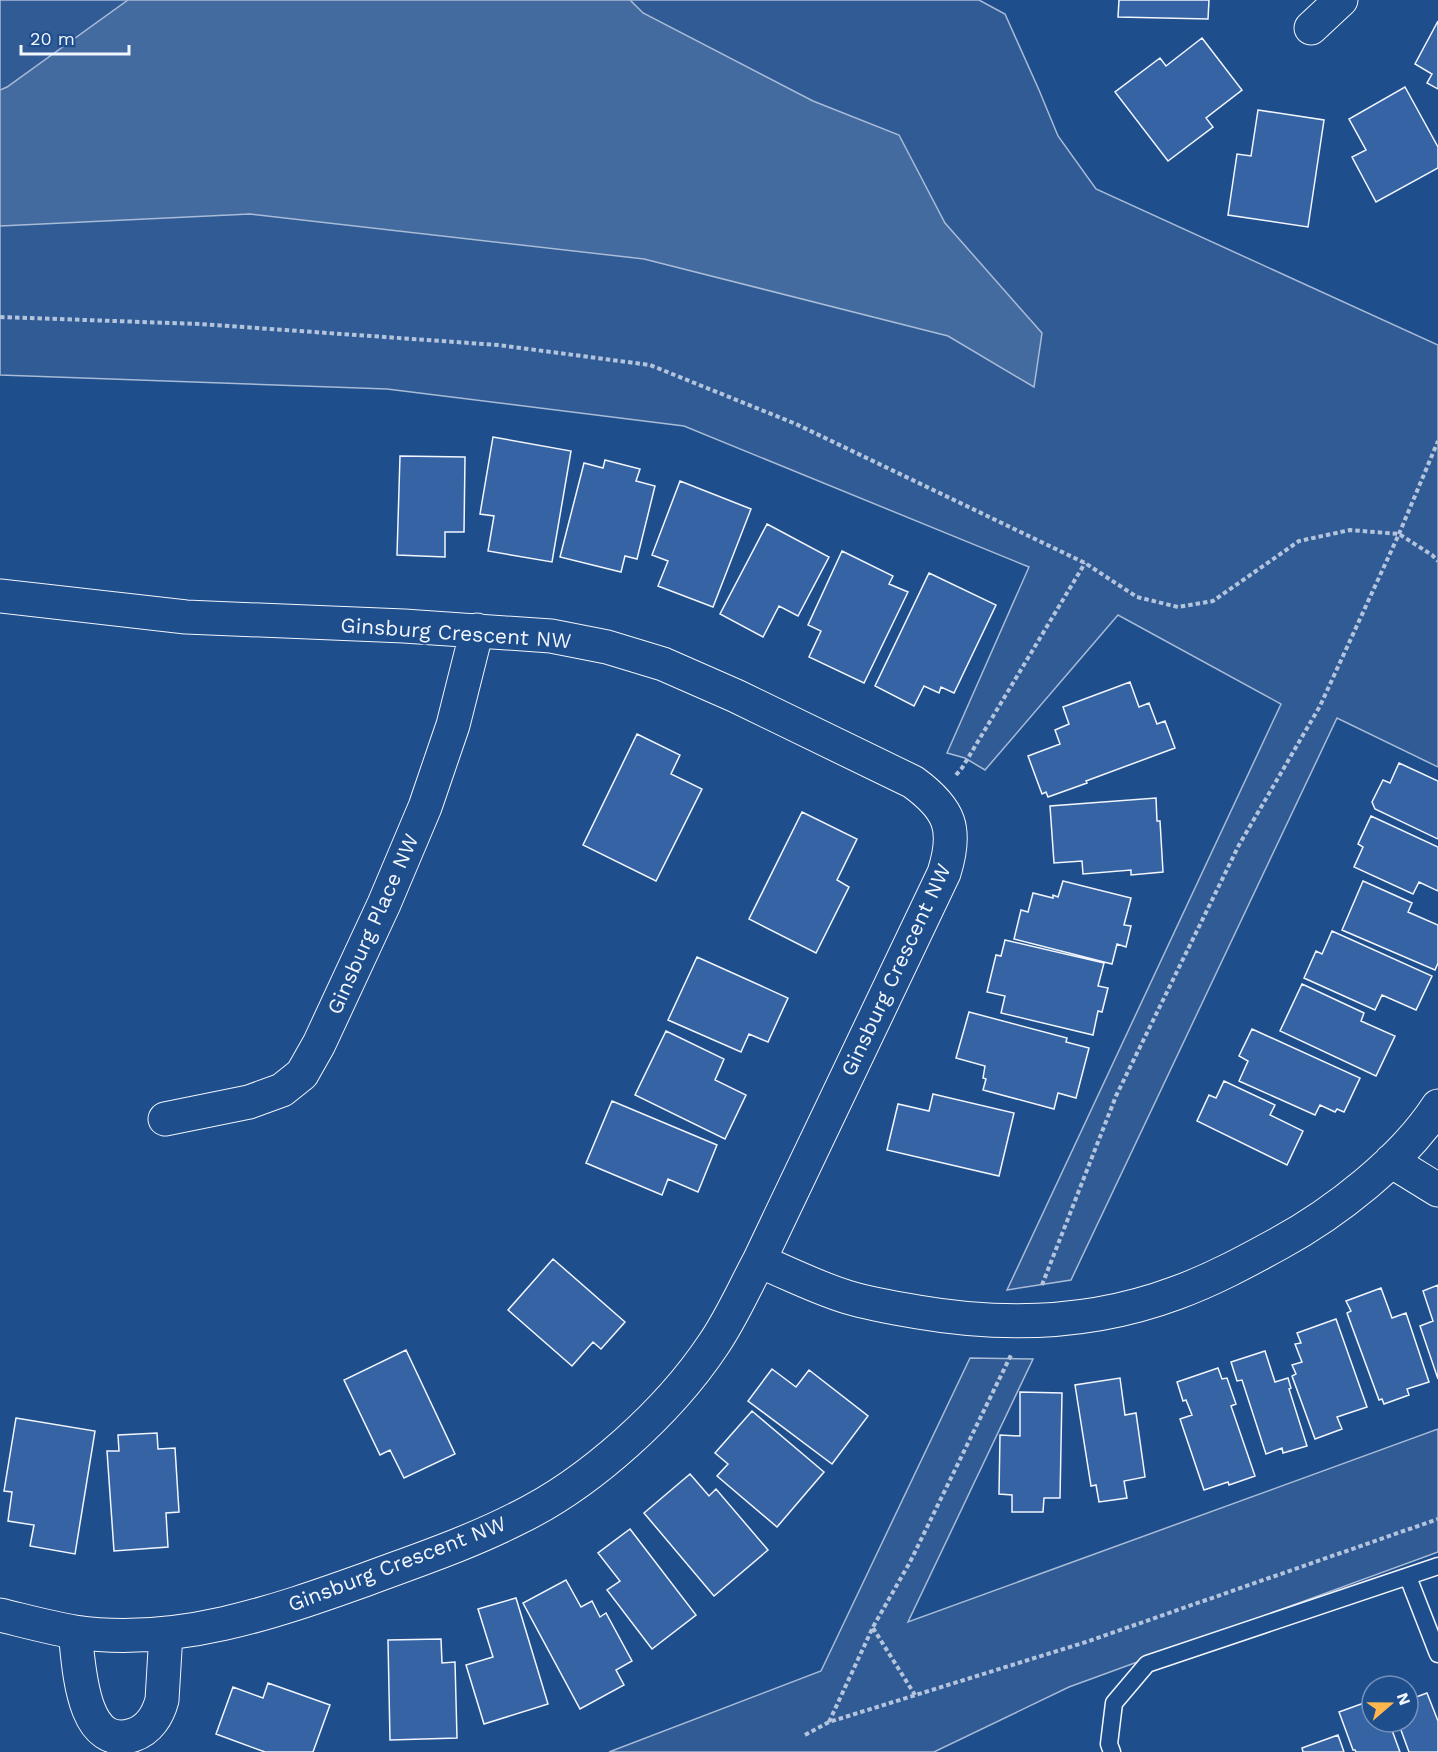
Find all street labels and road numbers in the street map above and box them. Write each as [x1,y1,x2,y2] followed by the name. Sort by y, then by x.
[340,612,572,653] street label: Ginsburg Crescent NW
[321,830,424,1018] street label: Ginsburg Place NW
[835,860,956,1080] street label: Ginsburg Crescent NW
[284,1510,509,1617] street label: Ginsburg Crescent NW

